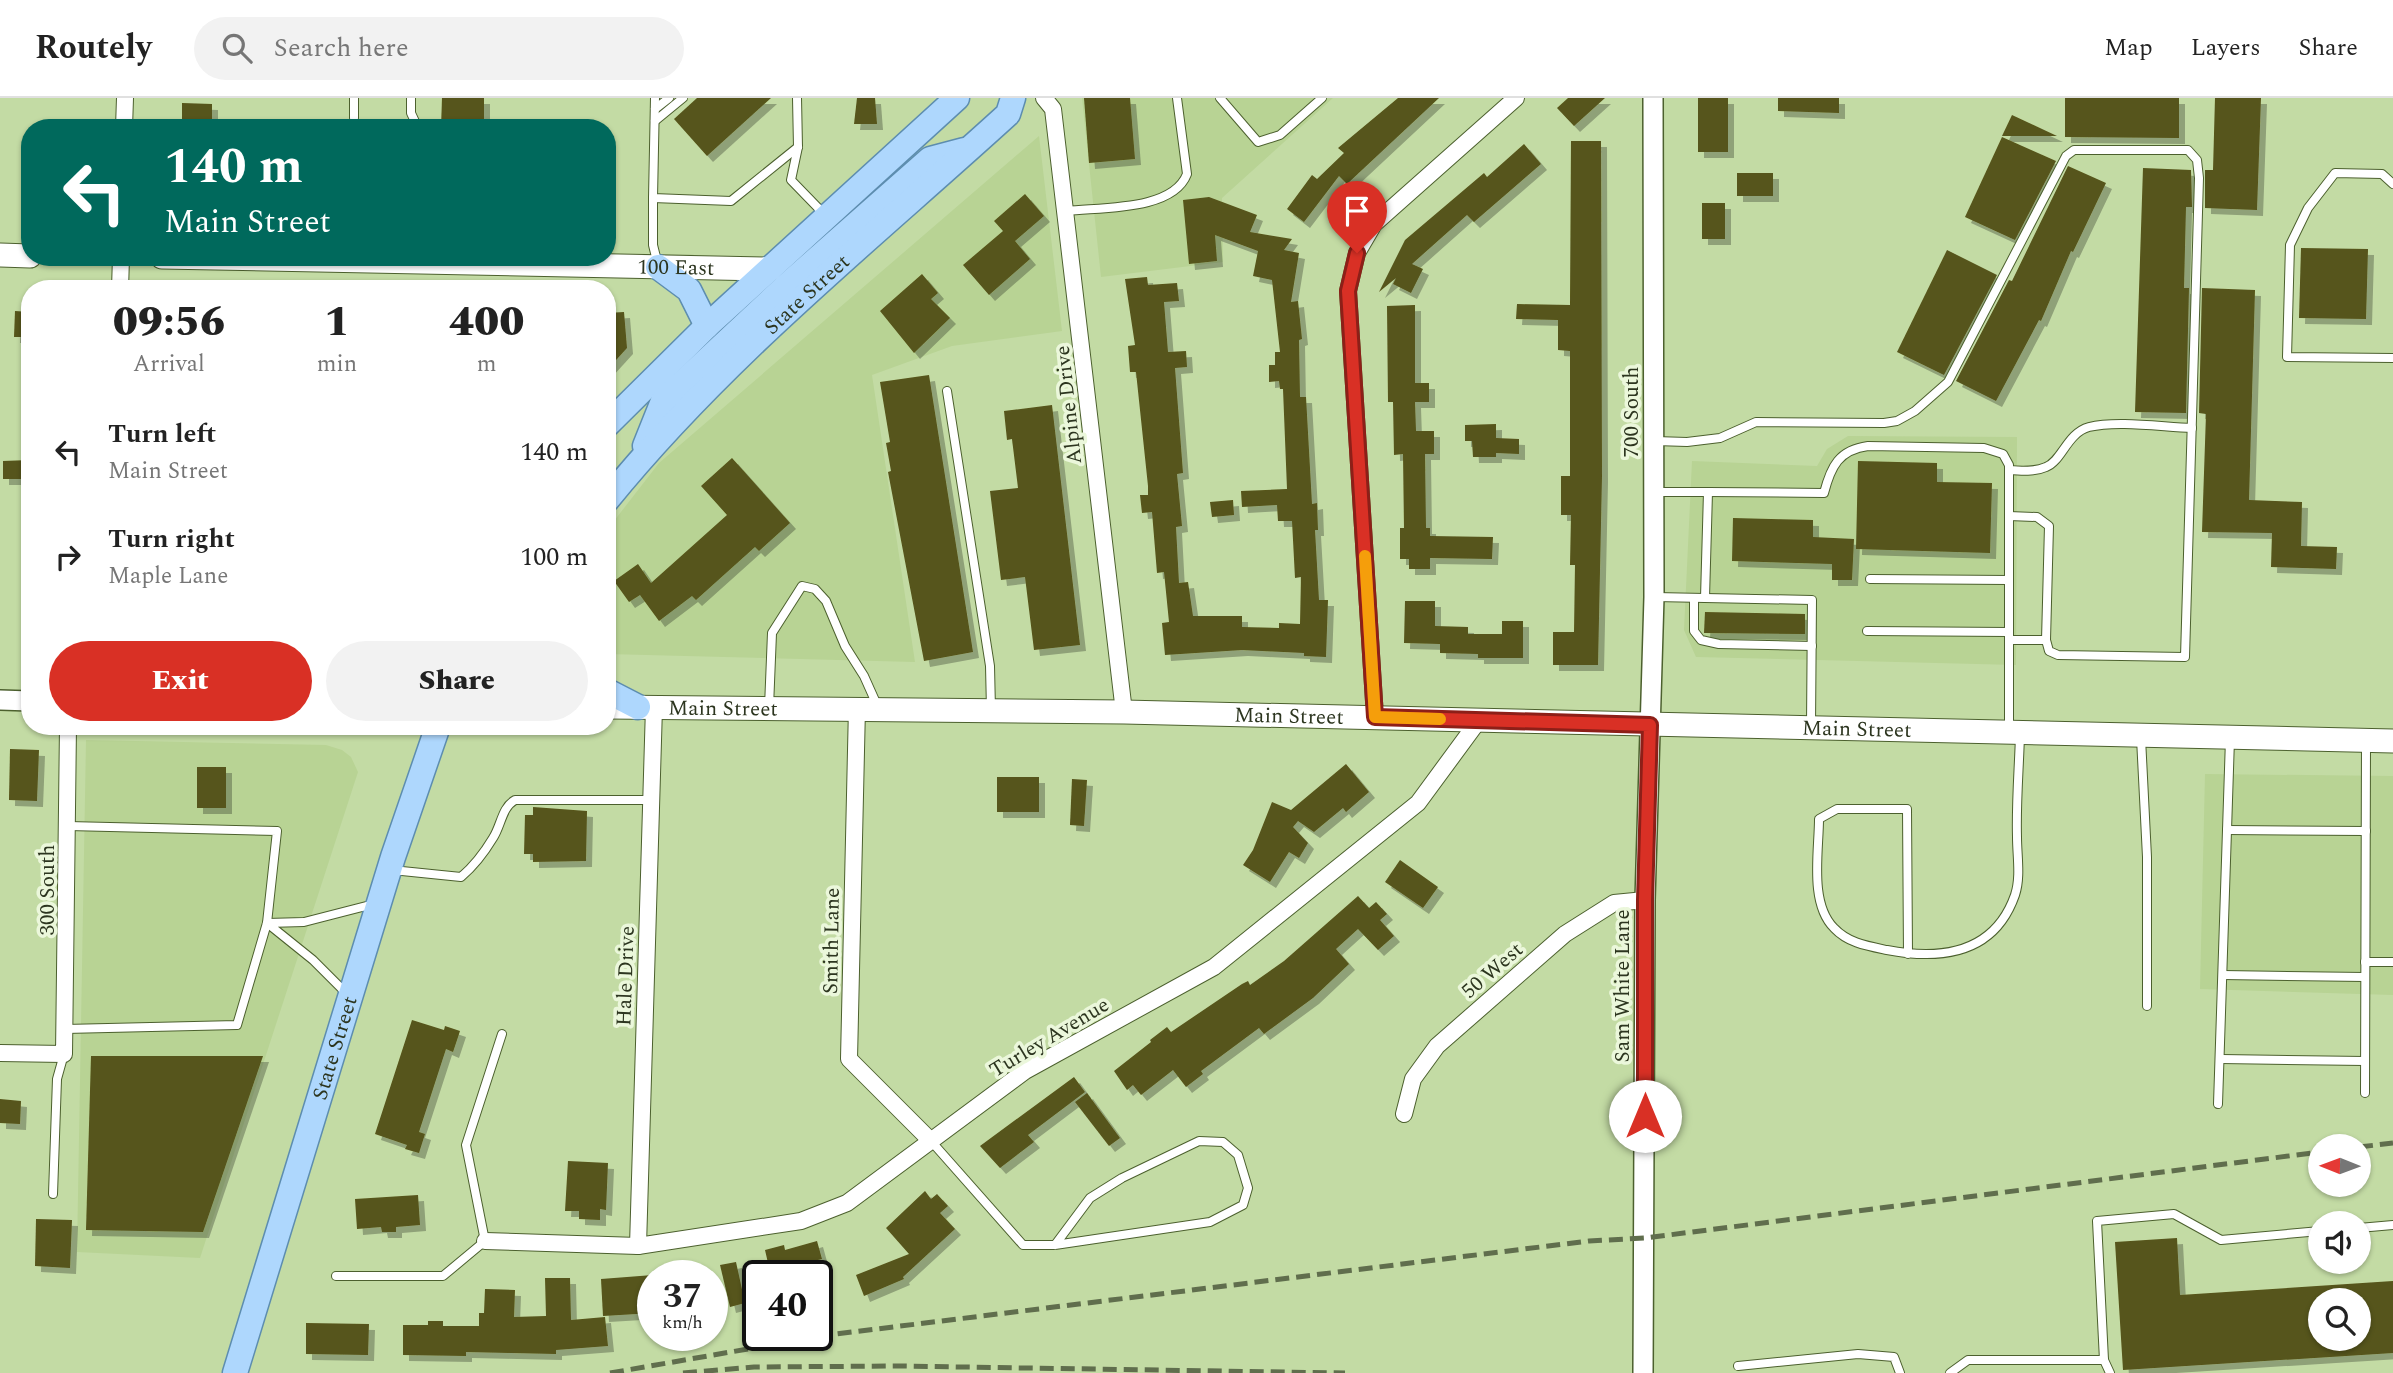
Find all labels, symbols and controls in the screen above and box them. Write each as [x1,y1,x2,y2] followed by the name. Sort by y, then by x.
[194,17,684,80] search box
[35,23,152,73] text: Routely
[274,28,409,68] text: Search here
[218,29,256,67] icon: search
[2104,30,2153,66] text: Map
[2191,30,2261,66] text: Layers
[2299,30,2358,66] text: Share
[164,130,303,205] text: 140 m
[49,147,140,238] icon: left
[1327,181,1387,253] pin
[1338,192,1376,230] icon: arrive
[164,198,331,247] text: Main Street
[757,247,858,343] street label: State Street
[637,251,715,285] street label: 100 East
[113,291,225,354] text: 09:56
[324,291,350,354] text: 1
[449,291,524,354] text: 400
[1047,344,1091,466] street label: Alpine Drive
[133,347,205,382] text: Arrival
[317,347,357,382] text: min
[477,347,496,382] text: m
[1616,366,1648,458] street label: 700 South
[108,414,216,454] text: Turn left
[520,432,588,472] text: 140 m
[49,433,87,471] icon: left
[108,454,228,489] text: Main Street
[108,519,235,559] text: Turn right
[520,537,588,577] text: 100 m
[49,538,87,576] icon: right
[108,559,228,594] text: Maple Lane
[49,641,312,721] button: Exit
[326,641,588,721] button: Share
[668,693,778,726] street label: Main Street
[1234,700,1344,734] street label: Main Street
[1802,712,1912,747] street label: Main Street
[32,844,64,936] street label: 300 South
[815,887,849,995] street label: Smith Lane
[1607,909,1639,1063] street label: Sam White Lane
[608,925,644,1027] street label: Hale Drive
[1455,935,1531,1007] street label: 50 West
[983,989,1116,1086] street label: Turley Avenue
[305,992,366,1104] street label: State Street
[1608,1079,1682,1153] position arrow
[2308,1134,2371,1197] north arrow
[2308,1134,2371,1351] map controls
[2308,1211,2371,1274] button: sound
[742,1260,833,1351] speed limit sign: 40
[663,1270,702,1323] text: 37
[2308,1288,2371,1351] button: search
[662,1309,703,1336] text: km/h

